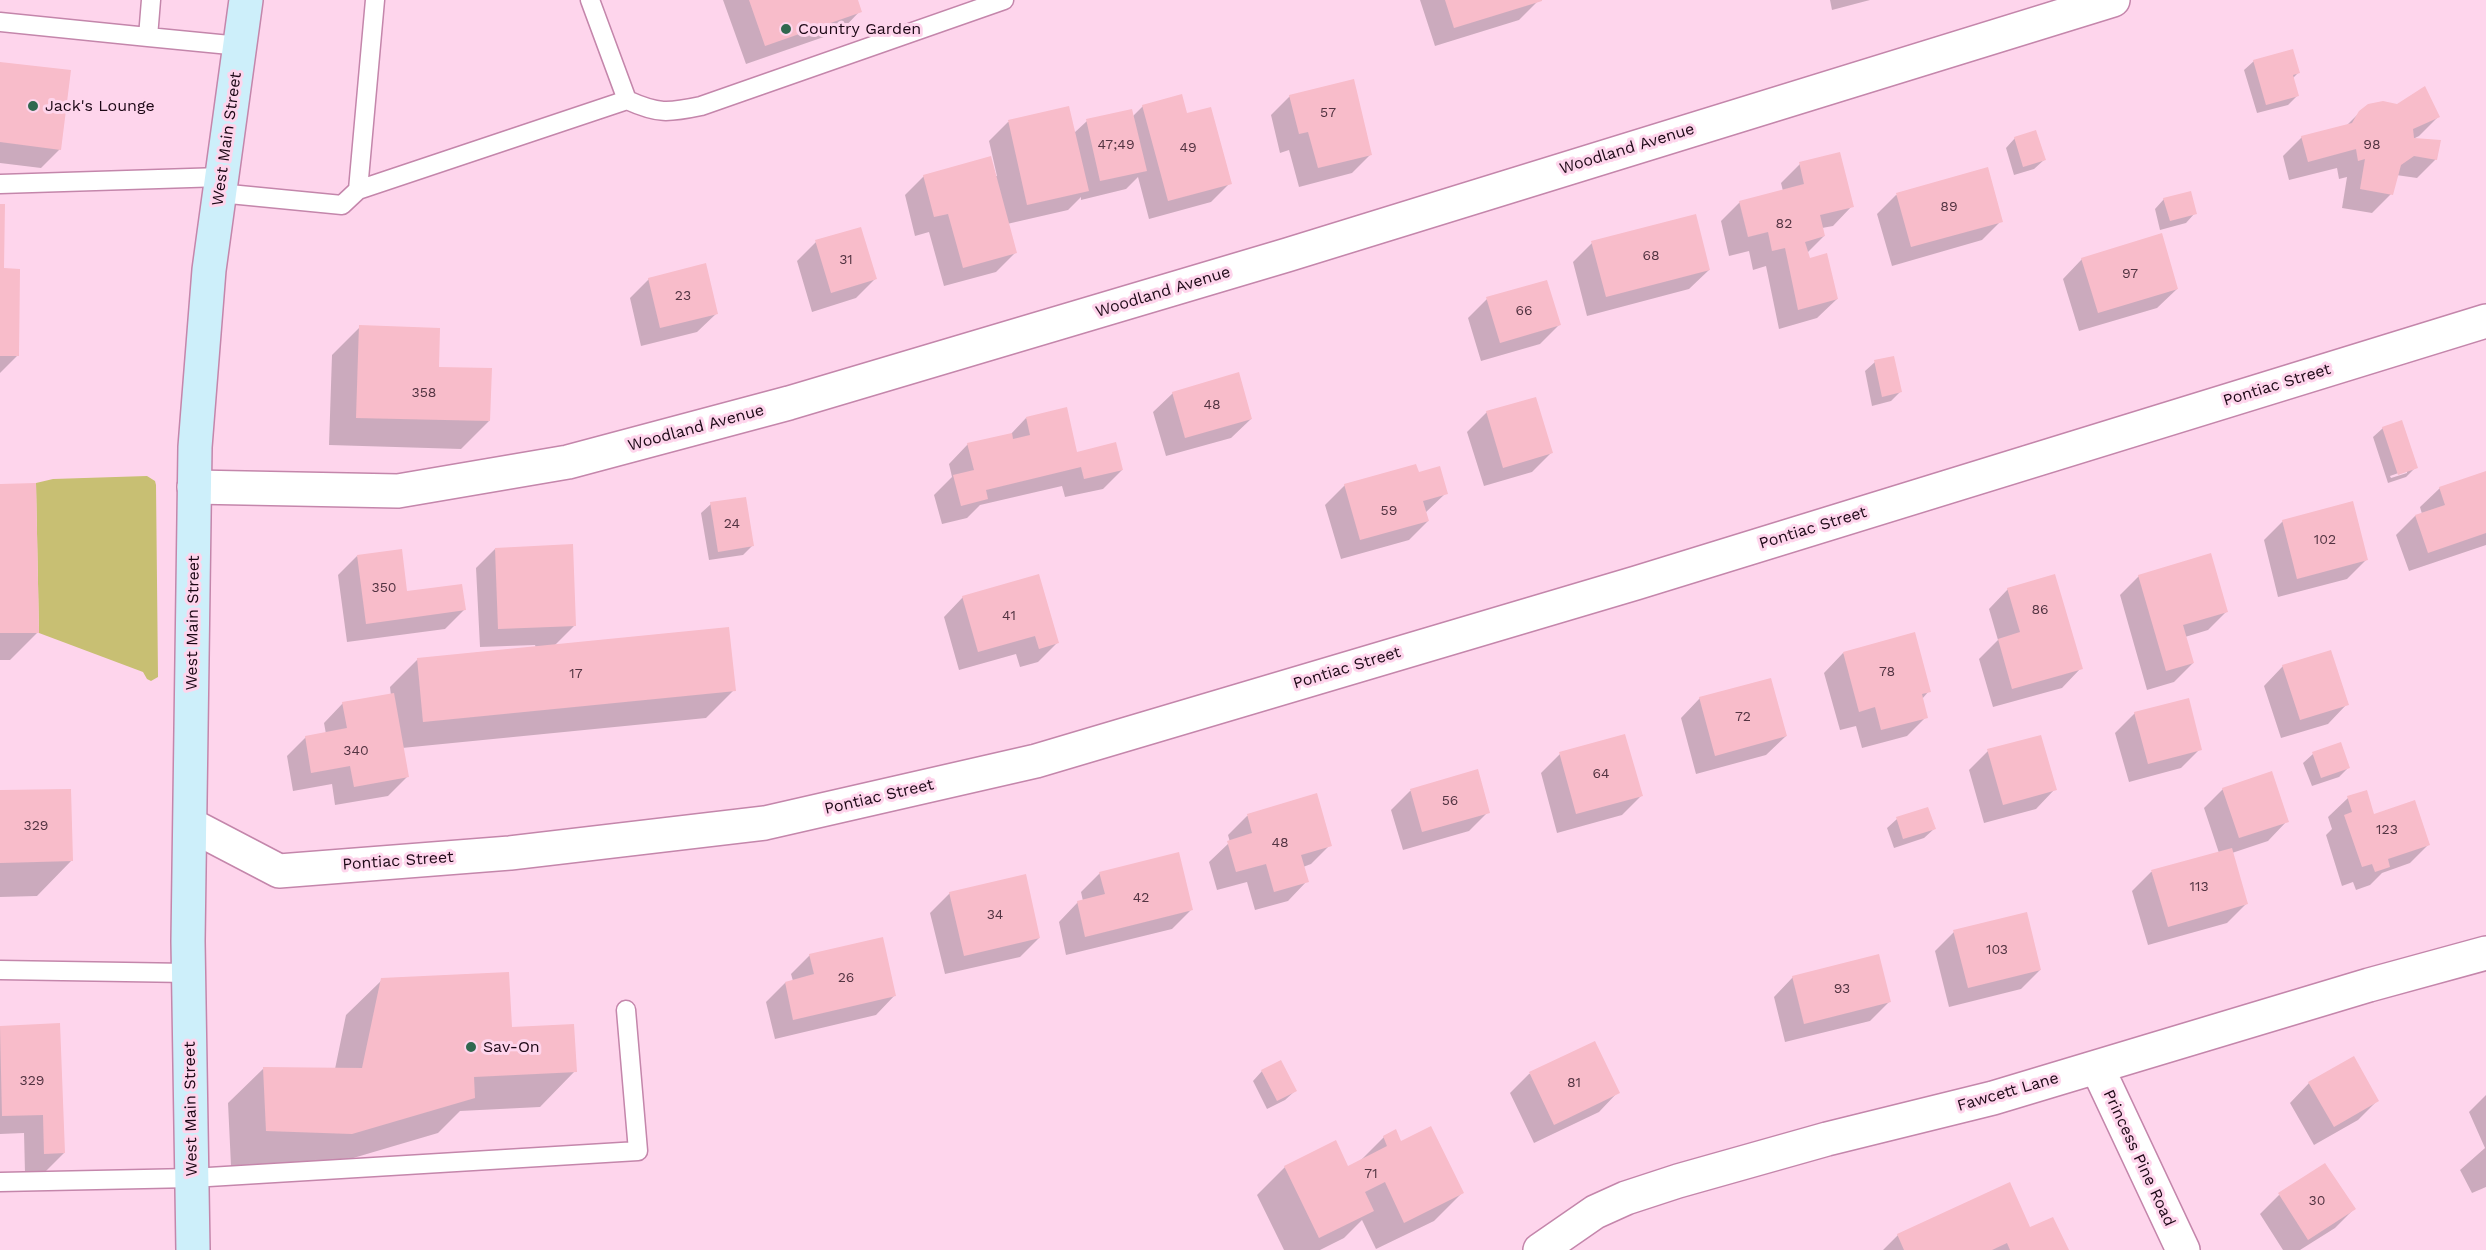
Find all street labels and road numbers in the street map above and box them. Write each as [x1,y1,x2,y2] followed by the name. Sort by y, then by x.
[208,71,246,207] street label: West Main Street
[1557,119,1697,179] street label: Woodland Avenue
[1093,262,1233,322] street label: Woodland Avenue
[2221,360,2333,410] street label: Pontiac Street
[626,401,766,455] street label: Woodland Avenue
[1757,503,1869,553] street label: Pontiac Street
[182,555,204,691] street label: West Main Street
[1291,643,1403,693] street label: Pontiac Street
[822,775,936,819] street label: Pontiac Street
[342,848,454,874] street label: Pontiac Street
[180,1041,202,1177] street label: West Main Street
[1955,1068,2061,1116] street label: Fawcett Lane
[2099,1087,2179,1229] street label: Princess Pine Road

